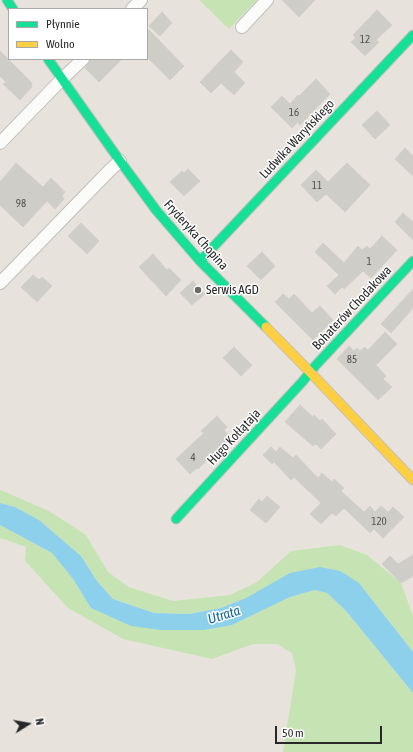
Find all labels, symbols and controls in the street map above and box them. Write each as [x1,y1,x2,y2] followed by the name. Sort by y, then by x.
[8,8,148,60] legend
[46,17,80,31] text: Płynnie
[360,33,370,47] house number: 12
[46,37,75,51] text: Wolno
[256,96,338,182] street label: Ludwika Waryńskiego
[289,106,299,120] house number: 16
[312,179,322,193] house number: 11
[16,197,26,211] house number: 98
[161,197,231,273] street label: Fryderyka Chopina
[366,255,372,269] house number: 1
[309,263,395,353] street label: Bohaterów Chodakowa
[206,282,259,298] place label: Serwis AGD
[193,285,203,295] marker: Serwis AGD
[347,353,357,367] house number: 85
[204,406,264,468] street label: Hugo Kołłątaja
[190,451,196,465] house number: 4
[371,515,387,529] house number: 120
[206,602,242,628] water label: Utrata
[8,704,48,744] north arrow
[33,717,46,726] text: N
[277,718,384,744] scale bar
[282,726,304,740] text: 50 m

